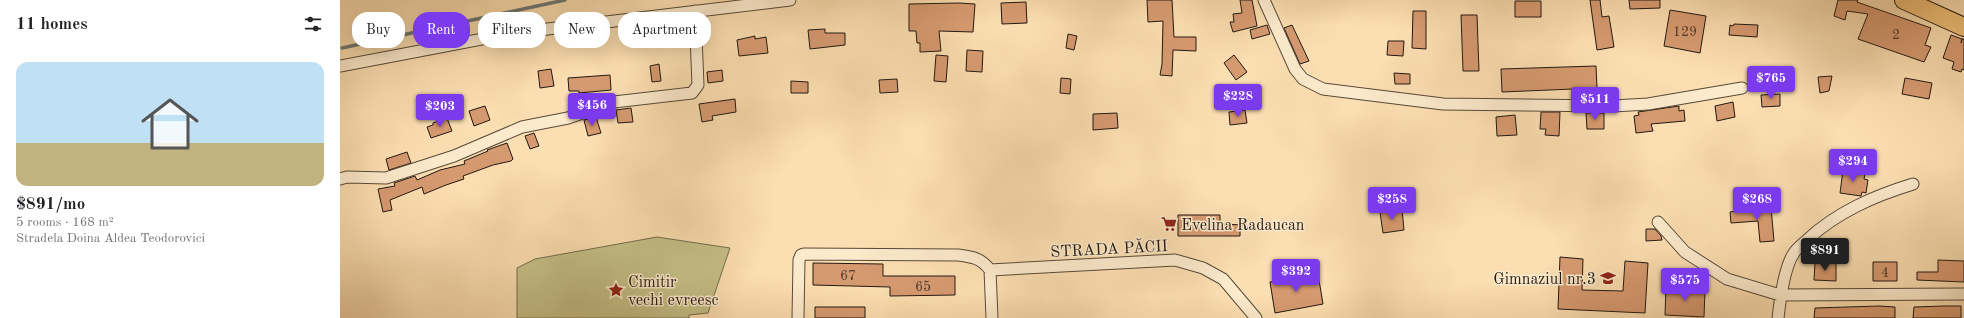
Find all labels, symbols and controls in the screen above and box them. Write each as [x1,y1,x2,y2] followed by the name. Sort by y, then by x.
[352,12,405,48] chip: Buy
[413,12,470,48] chip: Rent
[478,12,546,48] chip: Filters
[554,12,610,48] chip: New
[618,12,711,48] chip: Apartment
[302,13,324,35] icon: filters
[16,16,88,33] text: 11 homes
[1673,25,1697,39] house number: 129
[1892,28,1900,42] house number: 2
[1747,66,1795,100] pin: $765
[1756,72,1786,85] text: $765
[1214,84,1262,118] pin: $228
[1571,87,1619,121] pin: $511
[134,88,206,160] icon: home
[1223,90,1253,103] text: $228
[568,93,616,127] pin: $456
[1580,93,1610,106] text: $511
[416,94,464,128] pin: $203
[577,99,607,112] text: $456
[425,100,455,113] text: $203
[1829,149,1877,183] pin: $294
[1838,155,1868,168] text: $294
[1368,187,1416,221] pin: $258
[1733,187,1781,221] pin: $268
[1377,193,1407,206] text: $258
[1742,193,1772,206] text: $268
[16,196,85,213] text: $891/mo
[1160,215,1178,233] supermarket icon: Evelina Radaucan
[16,216,114,229] text: 5 rooms · 168 m²
[1181,218,1305,234] place label: Evelina Radaucan
[16,232,205,245] text: Stradela Doina Aldea Teodorovici
[1050,235,1168,261] street label: STRADA PĂCII
[1801,238,1849,272] pin: $891
[1810,244,1840,257] text: $891
[1272,259,1320,293] pin: $392
[1281,265,1311,278] text: $392
[1881,266,1889,280] house number: 4
[1661,268,1709,302] pin: $575
[840,269,856,283] house number: 67
[1599,269,1617,287] school or university icon: Gimnaziul nr.3
[1493,272,1596,288] place label: Gimnaziul nr.3
[1670,274,1700,287] text: $575
[628,275,719,309] place label: Cimitir vechi evreesc
[915,280,931,294] house number: 65
[607,281,625,299] place icon: Cimitir vechi evreesc

